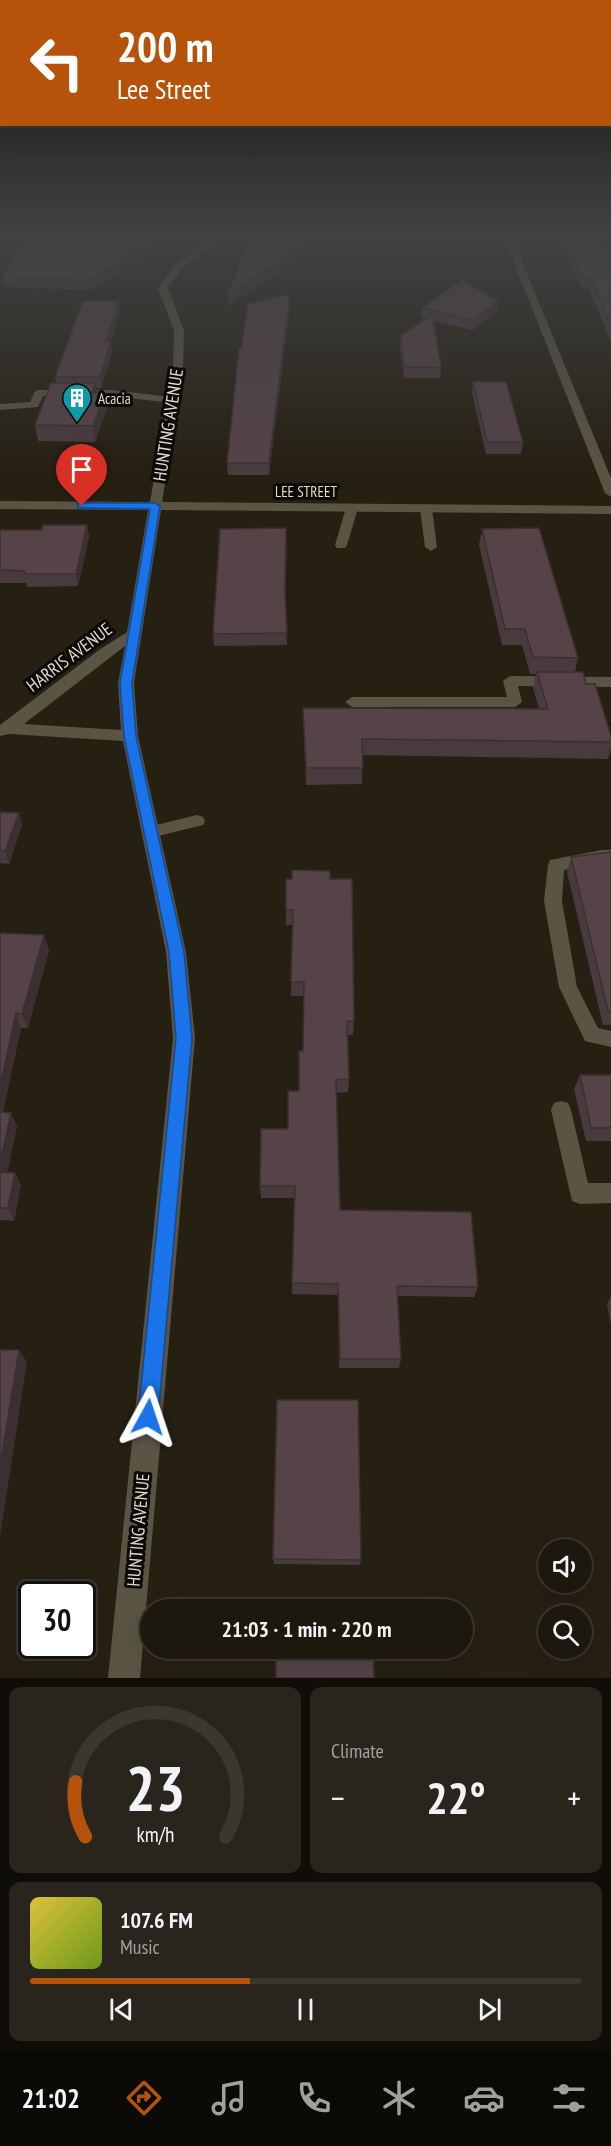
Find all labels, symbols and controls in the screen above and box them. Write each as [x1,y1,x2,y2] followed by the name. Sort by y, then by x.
[117,19,214,74] text: 200 m
[18,24,96,102] icon: left
[117,72,211,106] text: Lee Street
[148,367,188,483] street label: HUNTING AVENUE
[61,382,93,424] building icon: Acacia
[98,389,131,408] place label: Acacia
[56,444,107,506] pin
[65,453,98,486] icon: arrive
[275,482,337,501] street label: LEE STREET
[22,617,116,697] street label: HARRIS AVENUE
[116,1385,180,1449] position arrow
[122,1472,154,1588] street label: HUNTING AVENUE
[538,1539,592,1659] map controls
[538,1539,592,1593] button: sound
[18,1581,96,1659] speed limit sign: 30
[538,1605,592,1659] button: search
[221,1615,392,1643] text: 21:03 · 1 min · 220 m
[331,1738,384,1764] text: Climate
[125,1747,185,1828] text: 23
[426,1768,486,1826] text: 22°
[331,1776,345,1819] text: −
[567,1776,581,1819] text: +
[136,1820,174,1848] text: km/h
[120,1906,193,1934] text: 107.6 FM
[120,1934,160,1960] text: Music
[105,1993,138,2026] icon: previous
[289,1993,322,2026] icon: pause
[473,1993,506,2026] icon: next
[123,2077,165,2119] icon: directions
[208,2077,250,2119] icon: music
[293,2077,335,2119] icon: phone
[378,2077,420,2119] icon: climate
[463,2077,505,2119] icon: car
[548,2077,590,2119] icon: filters
[21,2081,80,2115] text: 21:02

